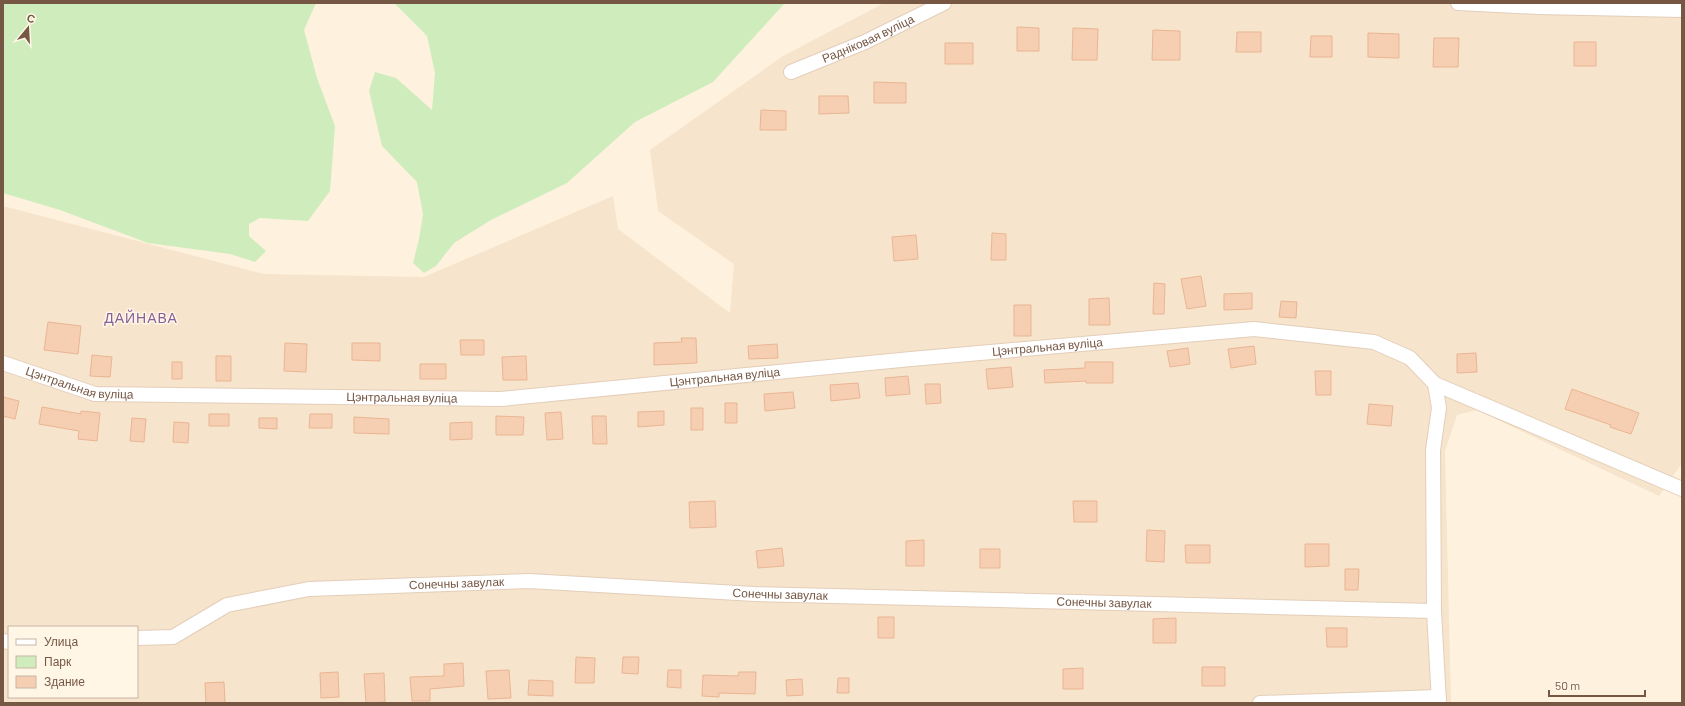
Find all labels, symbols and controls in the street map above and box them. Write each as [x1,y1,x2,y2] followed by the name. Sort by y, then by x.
[8,8,48,48] north arrow
[25,11,37,25] text: С
[820,11,916,65] street label: Радніковая вуліца
[104,309,178,326] district label: ДАЙНАВА
[991,334,1104,359] street label: Цэнтральная вуліца
[24,363,134,401] street label: Цэнтральная вуліца
[669,364,781,390] street label: Цэнтральная вуліца
[346,389,458,405] street label: Цэнтральная вуліца
[409,574,505,591] street label: Сонечны завулак
[732,585,829,602] street label: Сонечны завулак
[1056,594,1153,610] street label: Сонечны завулак
[8,626,138,698] legend
[44,634,78,649] text: Улица
[44,654,72,669] text: Парк
[1549,672,1645,698] scale bar
[44,674,85,689] text: Здание
[1555,678,1580,692] text: 50 m

